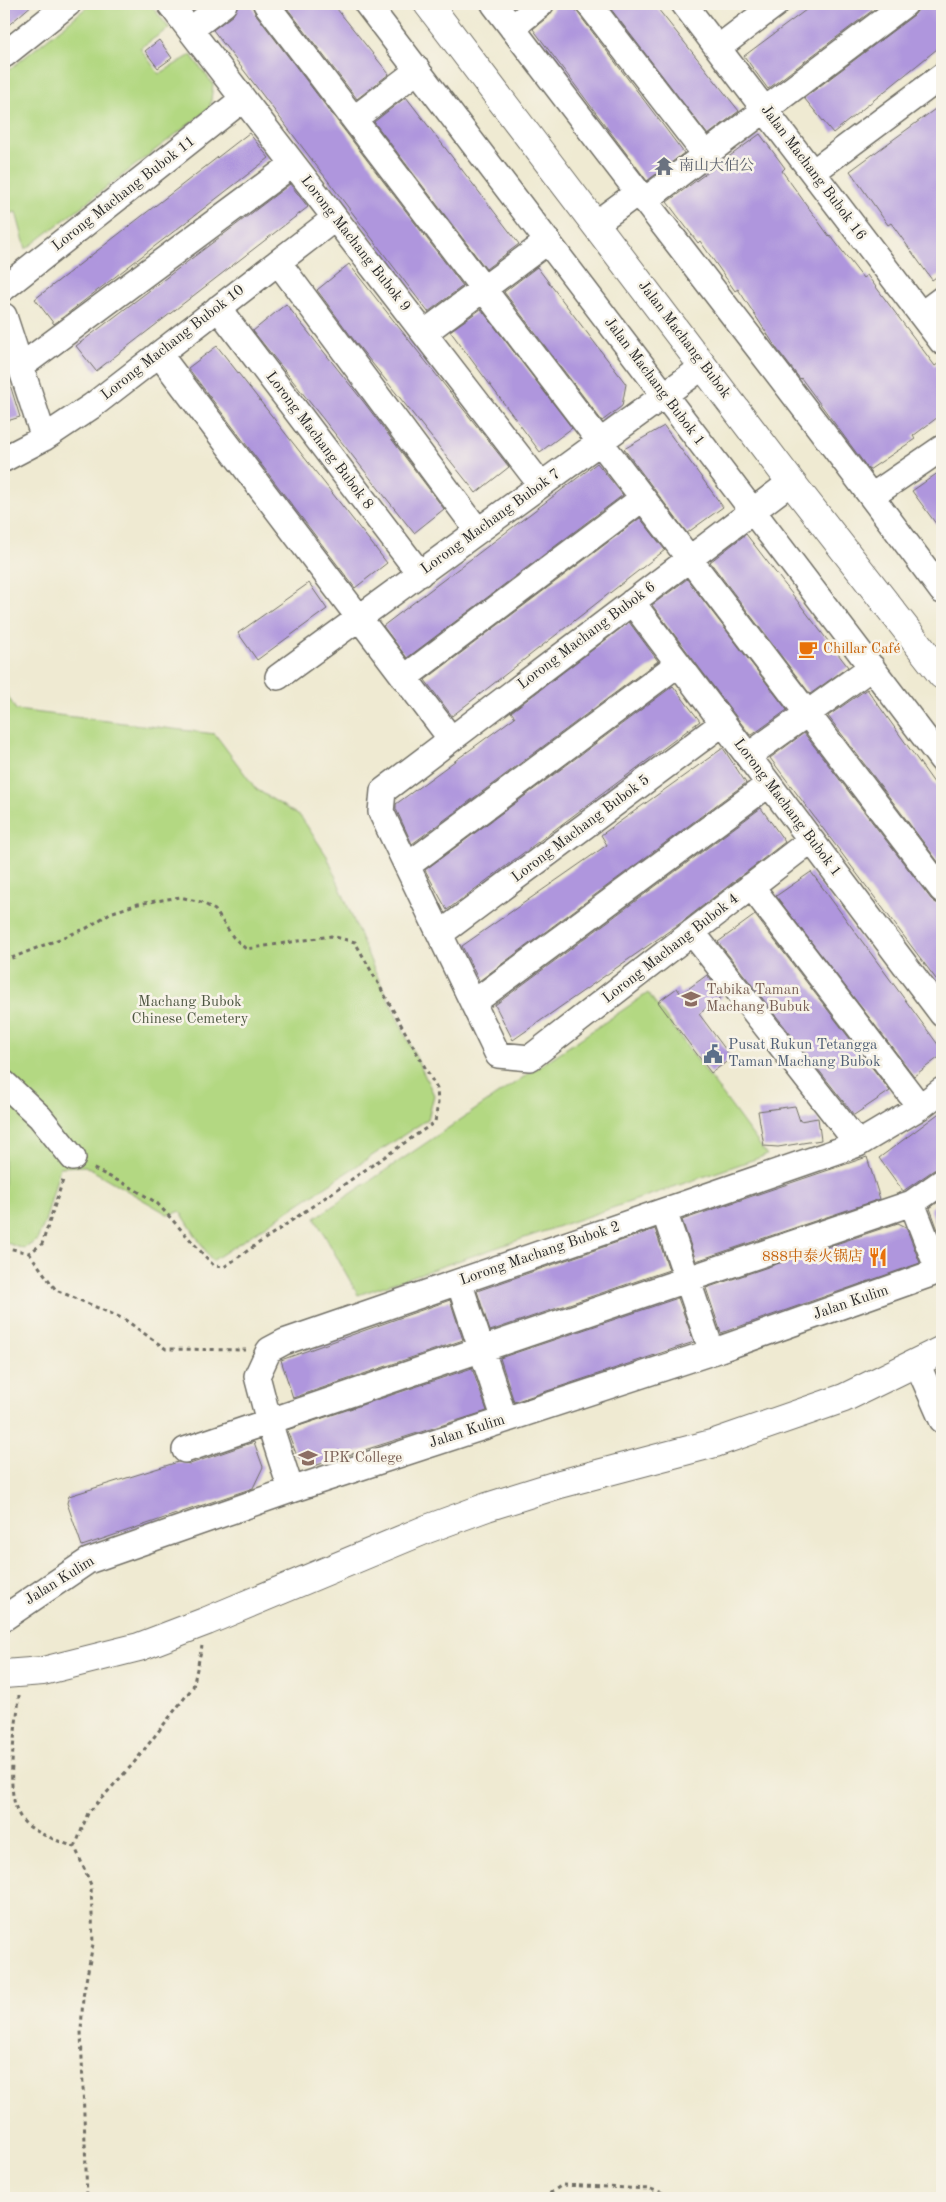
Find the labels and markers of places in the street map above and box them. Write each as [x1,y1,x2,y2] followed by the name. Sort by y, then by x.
[653,155,675,177] temple icon: 南山大伯公
[679,157,754,174] place label: 南山大伯公
[797,638,819,660] cafe icon: Chillar Café
[823,642,901,657] place label: Chillar Café
[706,983,811,1015] place label: Tabika Taman Machang Bubuk
[680,988,702,1010] school or university icon: Tabika Taman Machang Bubuk
[728,1038,881,1070] place label: Pusat Rukun Tetangga Taman Machang Bubok
[702,1043,724,1065] public building icon: Pusat Rukun Tetangga Taman Machang Bubok
[867,1246,889,1268] restaurant icon: 888中泰火锅店
[762,1248,863,1265] place label: 888中泰火锅店
[297,1447,319,1469] school or university icon: IPK College
[323,1451,402,1466] place label: IPK College

